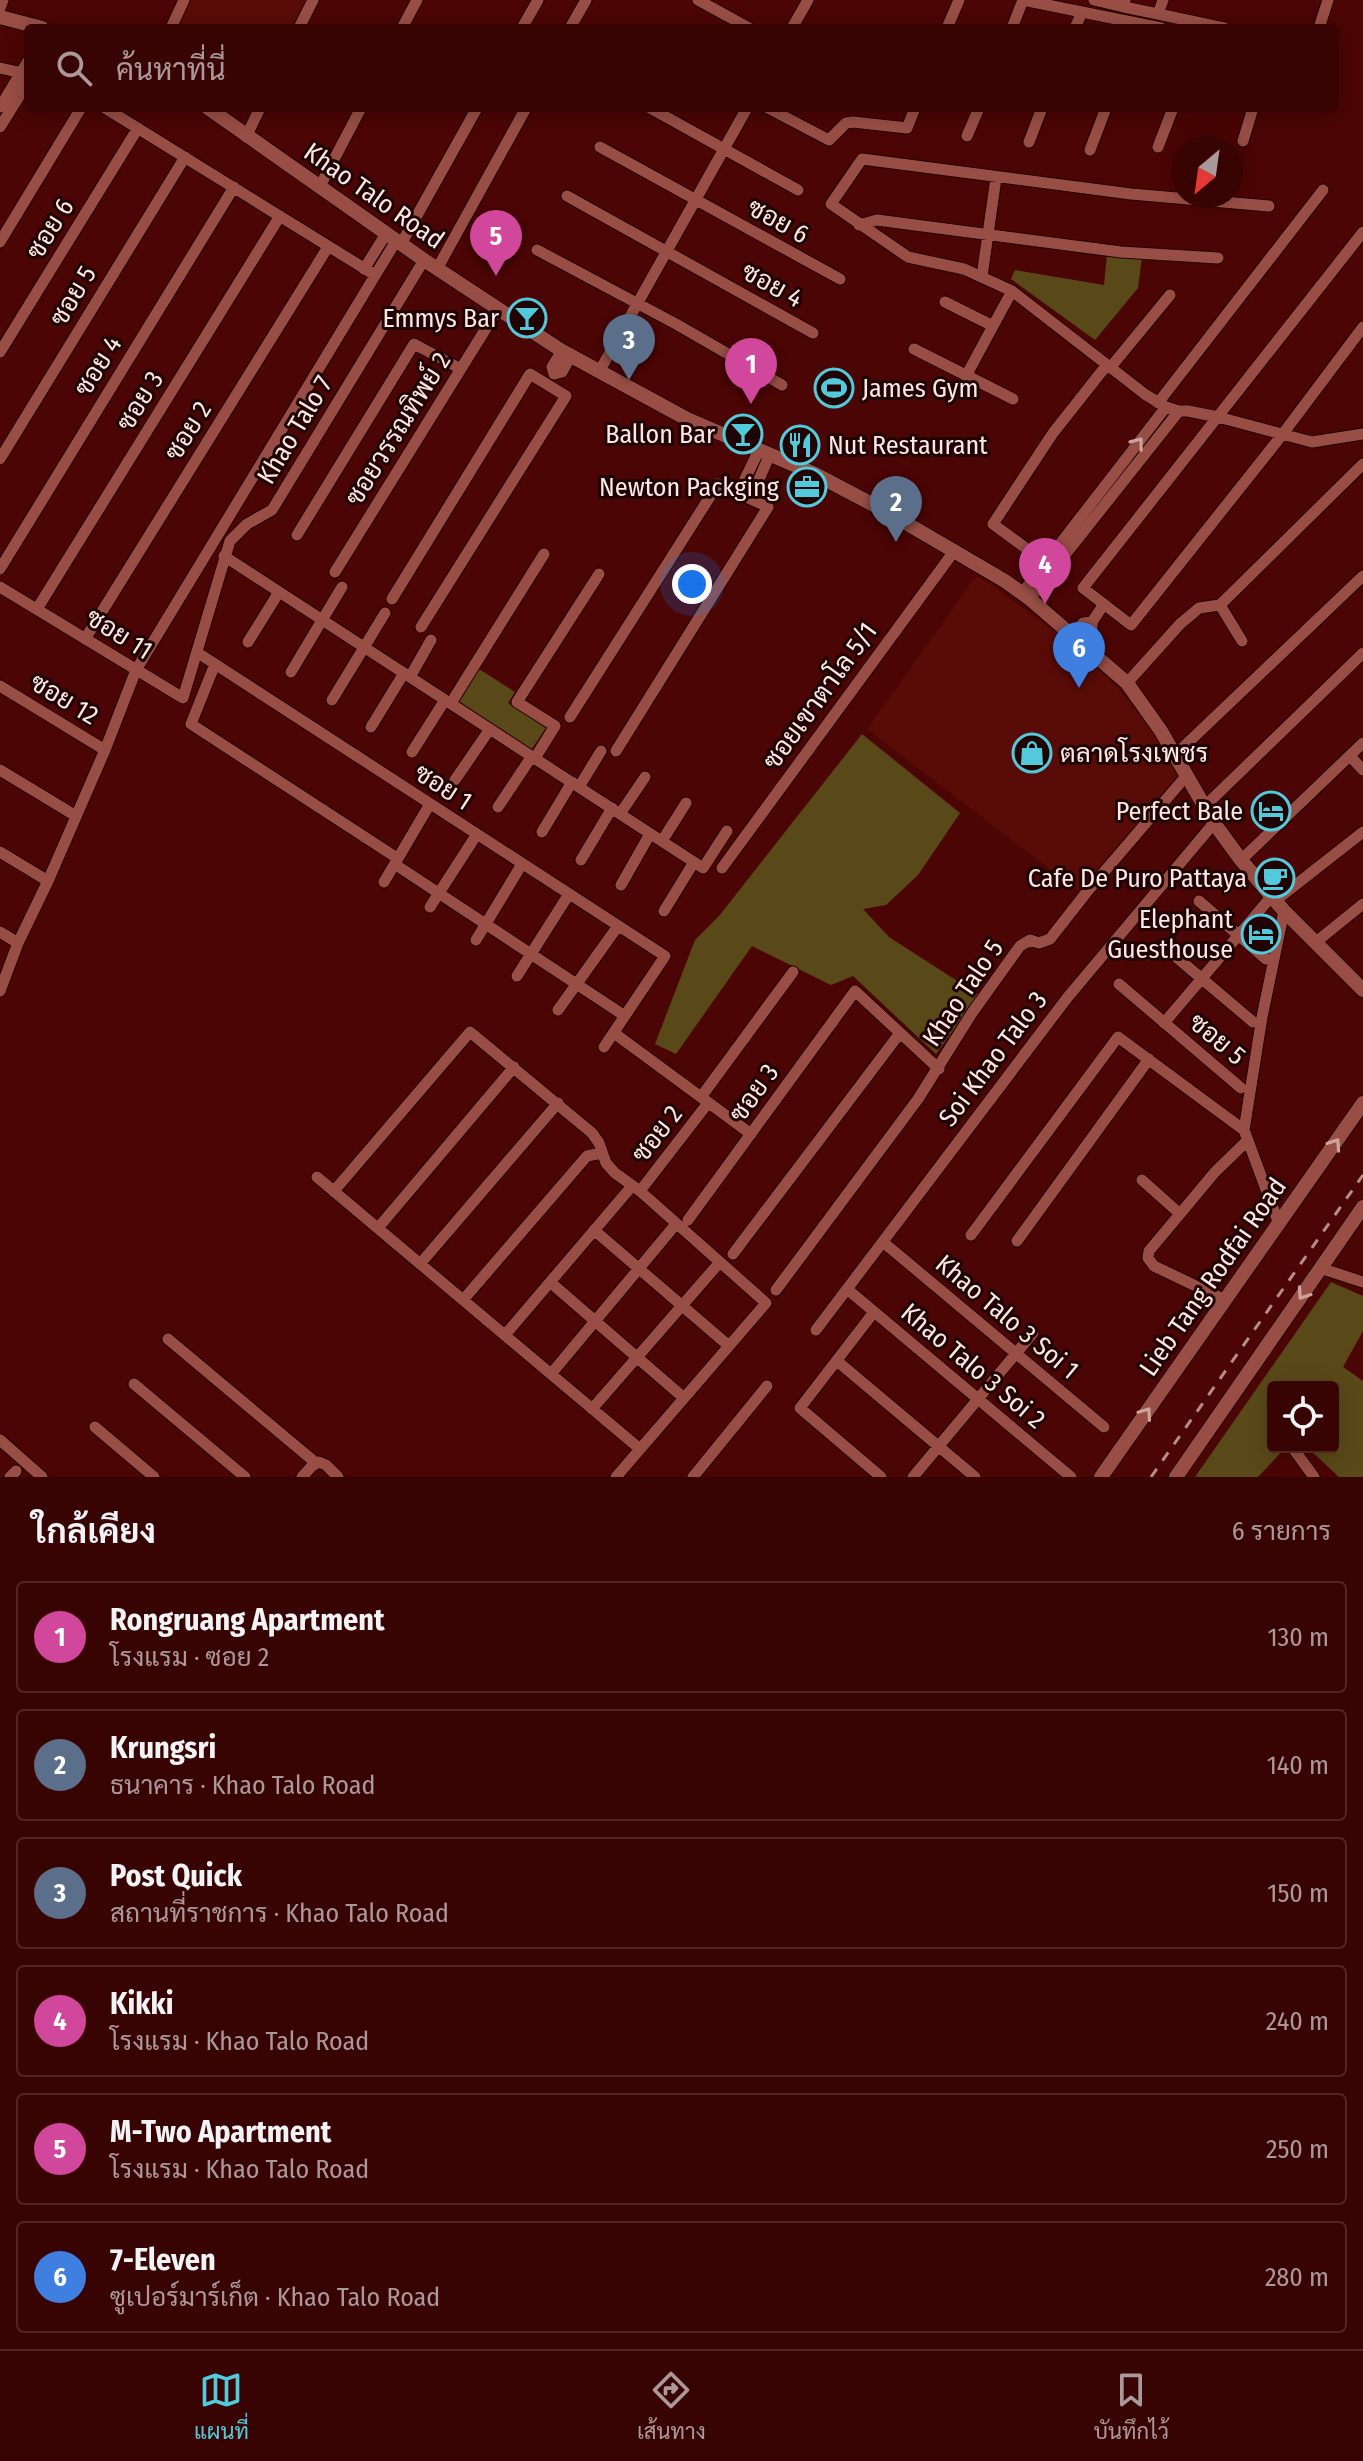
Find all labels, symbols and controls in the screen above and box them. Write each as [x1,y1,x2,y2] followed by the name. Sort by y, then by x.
[24,24,1339,112] search box
[52,46,96,90] icon: search
[116,52,226,88] text: ค้นหาที่นี่
[298,136,450,256] street label: Khao Talo Road
[1171,136,1243,208] north arrow
[742,192,814,250] street label: ซอย 6
[20,193,80,265] street label: ซอย 6
[470,210,522,276] pin: 5
[736,256,808,314] street label: ซอย 4
[43,261,103,331] street label: ซอย 5
[506,297,548,339] bar icon: Emmys Bar
[383,303,499,334] place label: Emmys Bar
[603,314,655,380] pin: 3
[68,330,128,402] street label: ซอย 4
[725,338,777,404] pin: 1
[337,346,457,511] street label: ซอยวรรณทิพย์ 2
[110,366,170,436] street label: ซอย 3
[813,367,855,409] sports icon: James Gym
[251,370,339,490] street label: Khao Talo 7
[862,373,978,404] place label: James Gym
[158,396,218,466] street label: ซอย 2
[722,413,764,455] bar icon: Ballon Bar
[605,419,715,450] place label: Ballon Bar
[779,424,821,466] restaurant icon: Nut Restaurant
[828,430,988,461] place label: Nut Restaurant
[1129,437,1143,452] one-way arrow
[786,466,828,508] office icon: Newton Packging
[599,472,780,503] place label: Newton Packging
[870,476,922,542] pin: 2
[1019,538,1071,604] pin: 4
[672,564,712,604] your location
[80,602,158,666] street label: ซอย 11
[756,616,884,775] street label: ซอยเขาตาโล 5/1
[1053,622,1105,688] pin: 6
[24,667,104,731] street label: ซอย 12
[1011,732,1053,774] shop icon: ตลาดโรงเพชร
[1060,737,1208,769] place label: ตลาดโรงเพชร
[408,757,478,817] street label: ซอย 1
[1250,790,1292,832] hotel icon: Perfect Bale
[1116,796,1243,827] place label: Perfect Bale
[1254,857,1296,899] cafe icon: Cafe De Puro Pattaya
[1028,863,1247,894] place label: Cafe De Puro Pattaya
[1107,904,1233,965] place label: Elephant Guesthouse
[1240,913,1282,955] hotel icon: Elephant Guesthouse
[916,934,1010,1052] street label: Khao Talo 5
[932,986,1054,1132] street label: Soi Khao Talo 3
[1182,1006,1252,1072] street label: ซอย 5
[723,1058,785,1128] street label: ซอย 3
[625,1099,689,1169] street label: ซอย 2
[1325,1139,1340,1153] one-way arrow
[1133,1172,1293,1382] street label: Lieb Tang Rodfai Road
[929,1248,1085,1386] street label: Khao Talo 3 Soi 1
[1297,1285,1312,1299] one-way arrow
[895,1297,1051,1435] street label: Khao Talo 3 Soi 2
[1267,1381,1339,1453] map controls
[1267,1381,1339,1453] button: locate
[1136,1408,1151,1422] one-way arrow
[32,1511,156,1552] text: ใกล้เคียง
[1232,1516,1331,1547] text: 6 รายการ
[110,1602,385,1638] text: Rongruang Apartment
[55,1622,66,1653] text: 1
[1267,1622,1329,1653] text: 130 m
[110,1642,269,1673] text: โรงแรม · ซอย 2
[110,1730,216,1766] text: Krungsri
[54,1750,66,1781] text: 2
[1267,1750,1329,1781] text: 140 m
[110,1770,376,1801] text: ธนาคาร · Khao Talo Road
[110,1858,242,1894] text: Post Quick
[54,1878,66,1909] text: 3
[1267,1878,1329,1909] text: 150 m
[110,1898,449,1929] text: สถานที่ราชการ · Khao Talo Road
[110,1986,174,2022] text: Kikki
[53,2006,67,2037] text: 4
[1266,2006,1329,2037] text: 240 m
[110,2026,369,2057] text: โรงแรม · Khao Talo Road
[110,2114,331,2150] text: M-Two Apartment
[54,2134,66,2165] text: 5
[1266,2134,1329,2165] text: 250 m
[110,2154,369,2185] text: โรงแรม · Khao Talo Road
[110,2242,216,2278] text: 7-Eleven
[53,2262,67,2293] text: 6
[1265,2262,1329,2293] text: 280 m
[110,2282,440,2313] text: ซูเปอร์มาร์เก็ต · Khao Talo Road
[194,2368,249,2445] tab: แผนที่
[637,2368,706,2445] tab: เส้นทาง
[1094,2368,1169,2445] tab: บันทึกไว้

